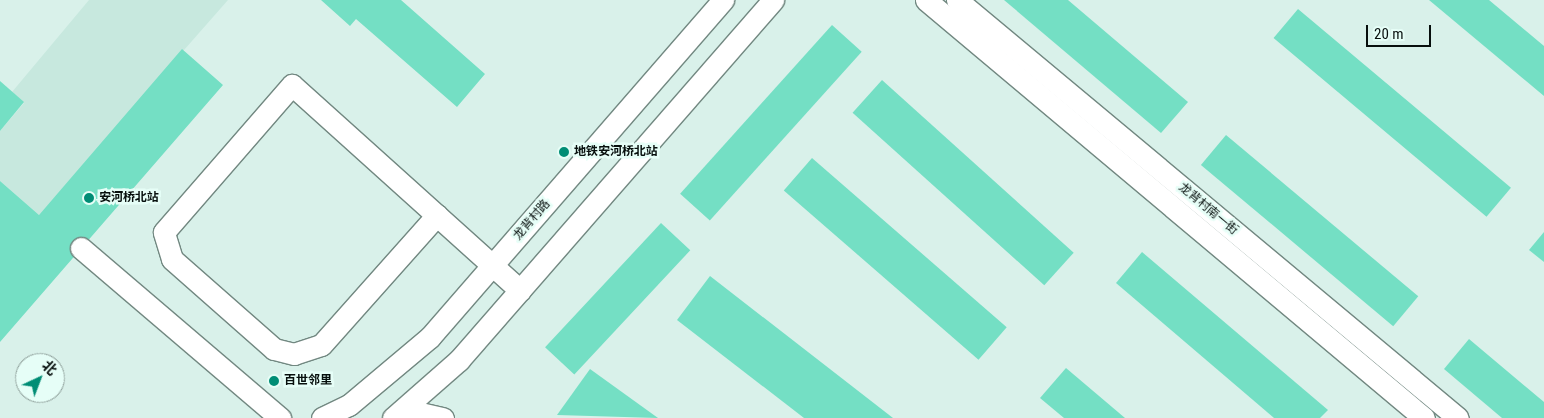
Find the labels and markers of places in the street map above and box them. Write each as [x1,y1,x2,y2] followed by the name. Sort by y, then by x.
[574,145,658,159] place label: 地铁安河桥北站
[558,146,570,158] marker: 地铁安河桥北站
[99,191,159,205] place label: 安河桥北站
[83,192,95,204] marker: 安河桥北站
[284,374,332,388] place label: 百世邻里
[268,375,280,387] marker: 百世邻里

